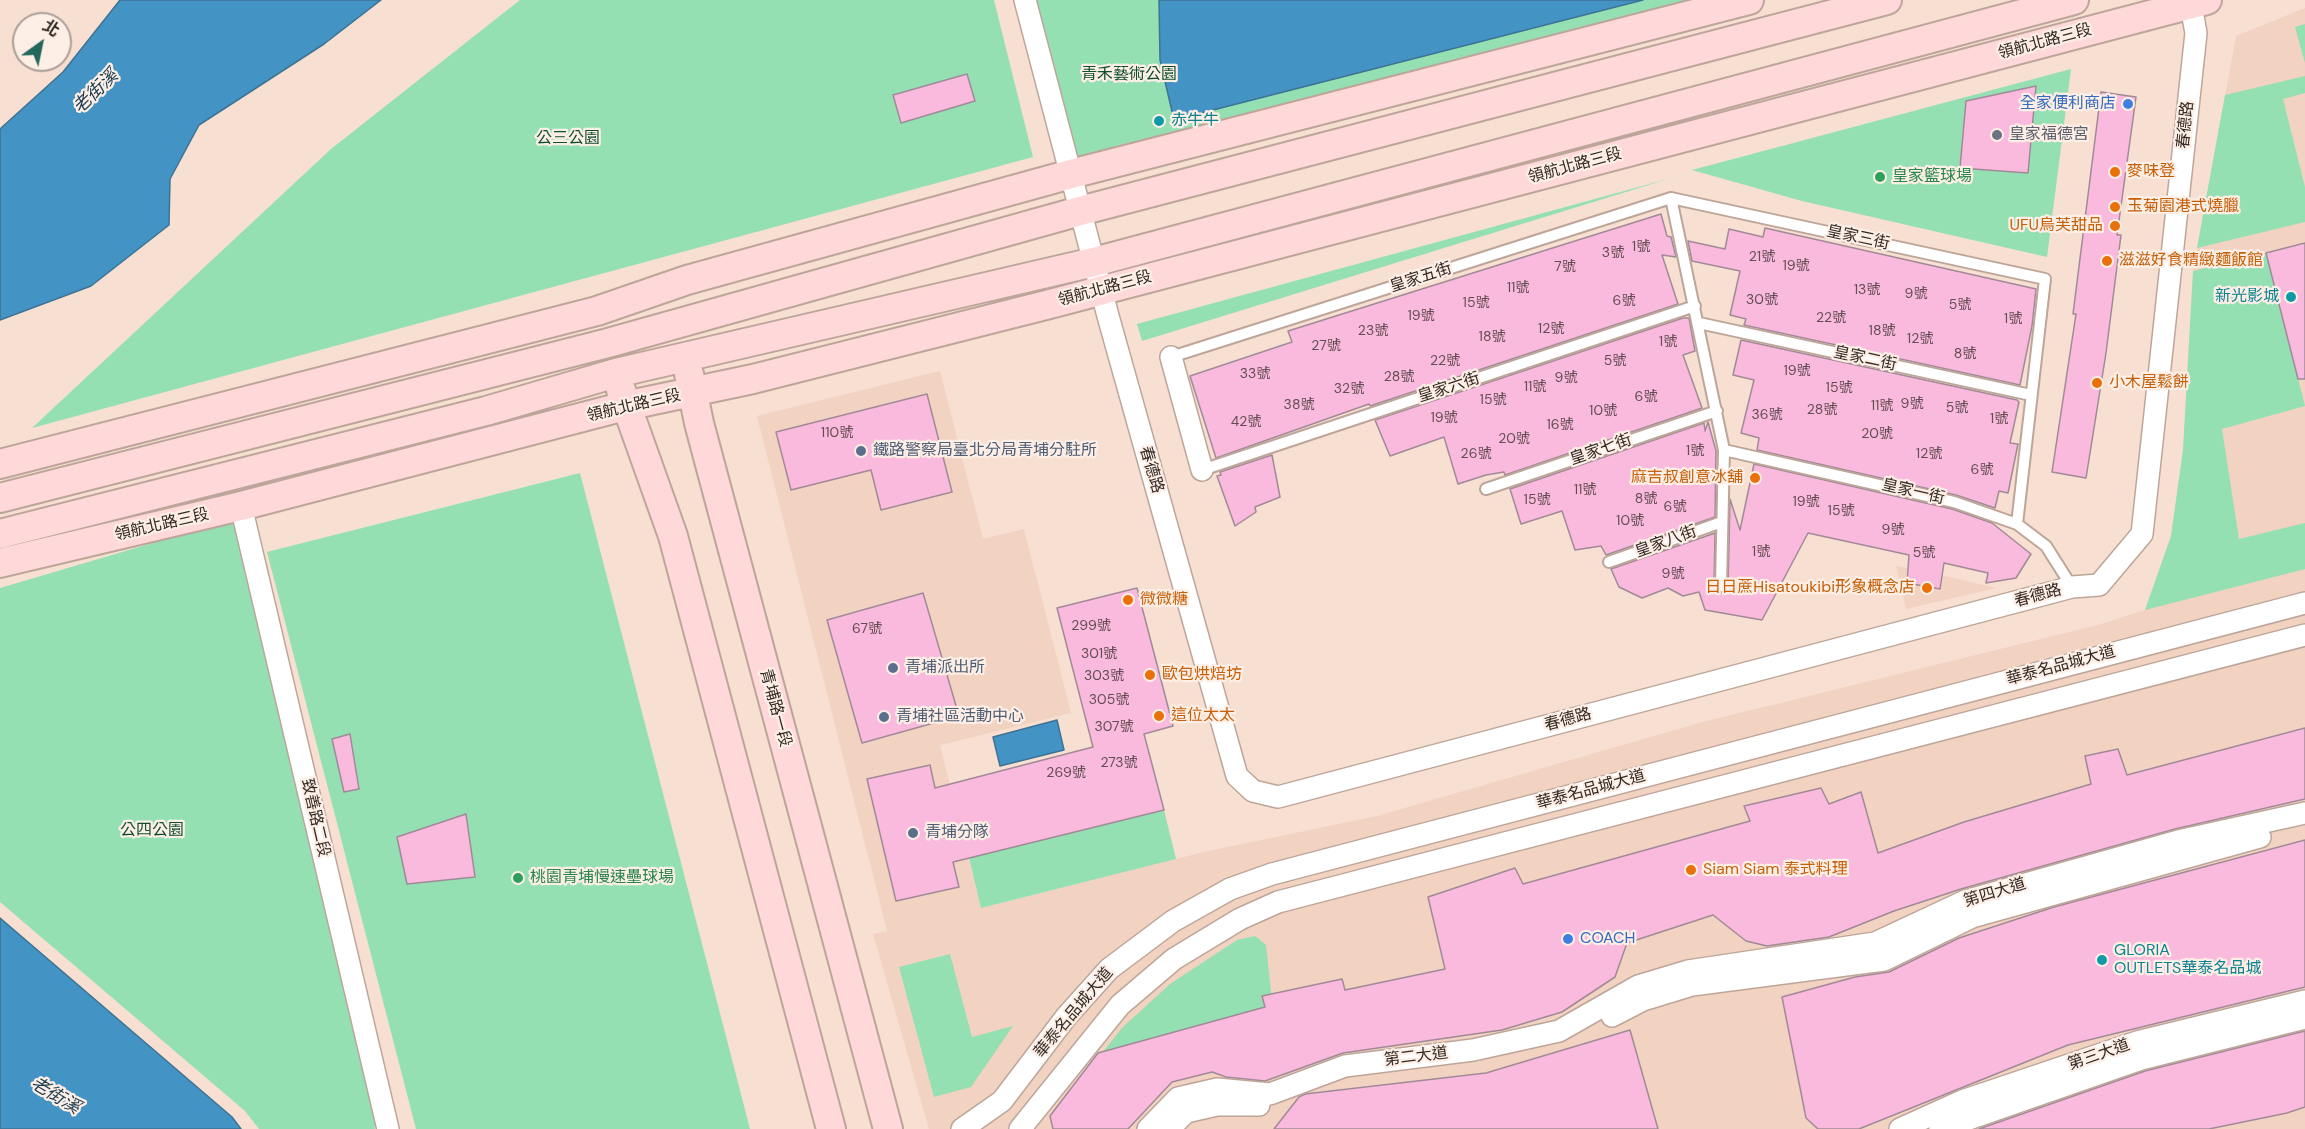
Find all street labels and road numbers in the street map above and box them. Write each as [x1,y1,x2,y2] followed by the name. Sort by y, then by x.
[1996,20,2094,64] street label: 領航北路三段
[2174,100,2198,150] street label: 春德路
[1526,144,1624,188] street label: 領航北路三段
[1825,222,1891,254] street label: 皇家三街
[1388,259,1454,297] street label: 皇家五街
[1056,267,1154,311] street label: 領航北路三段
[1832,343,1898,375] street label: 皇家二街
[1416,369,1482,407] street label: 皇家六街
[585,386,683,426] street label: 領航北路三段
[1568,431,1634,469] street label: 皇家七街
[1135,444,1167,496] street label: 春德路
[1880,475,1946,509] street label: 皇家一街
[113,505,211,545] street label: 領航北路三段
[1633,522,1699,562] street label: 皇家八街
[2012,581,2064,611] street label: 春德路
[2004,642,2118,690] street label: 華泰名品城大道
[755,667,795,749] street label: 青埔路一段
[1542,705,1594,735] street label: 春德路
[1534,766,1648,814] street label: 華泰名品城大道
[297,777,333,859] street label: 致善路二段
[1962,874,2028,912] street label: 第四大道
[1031,964,1117,1062] street label: 華泰名品城大道
[2066,1036,2132,1074] street label: 第三大道
[1383,1044,1449,1070] street label: 第二大道

